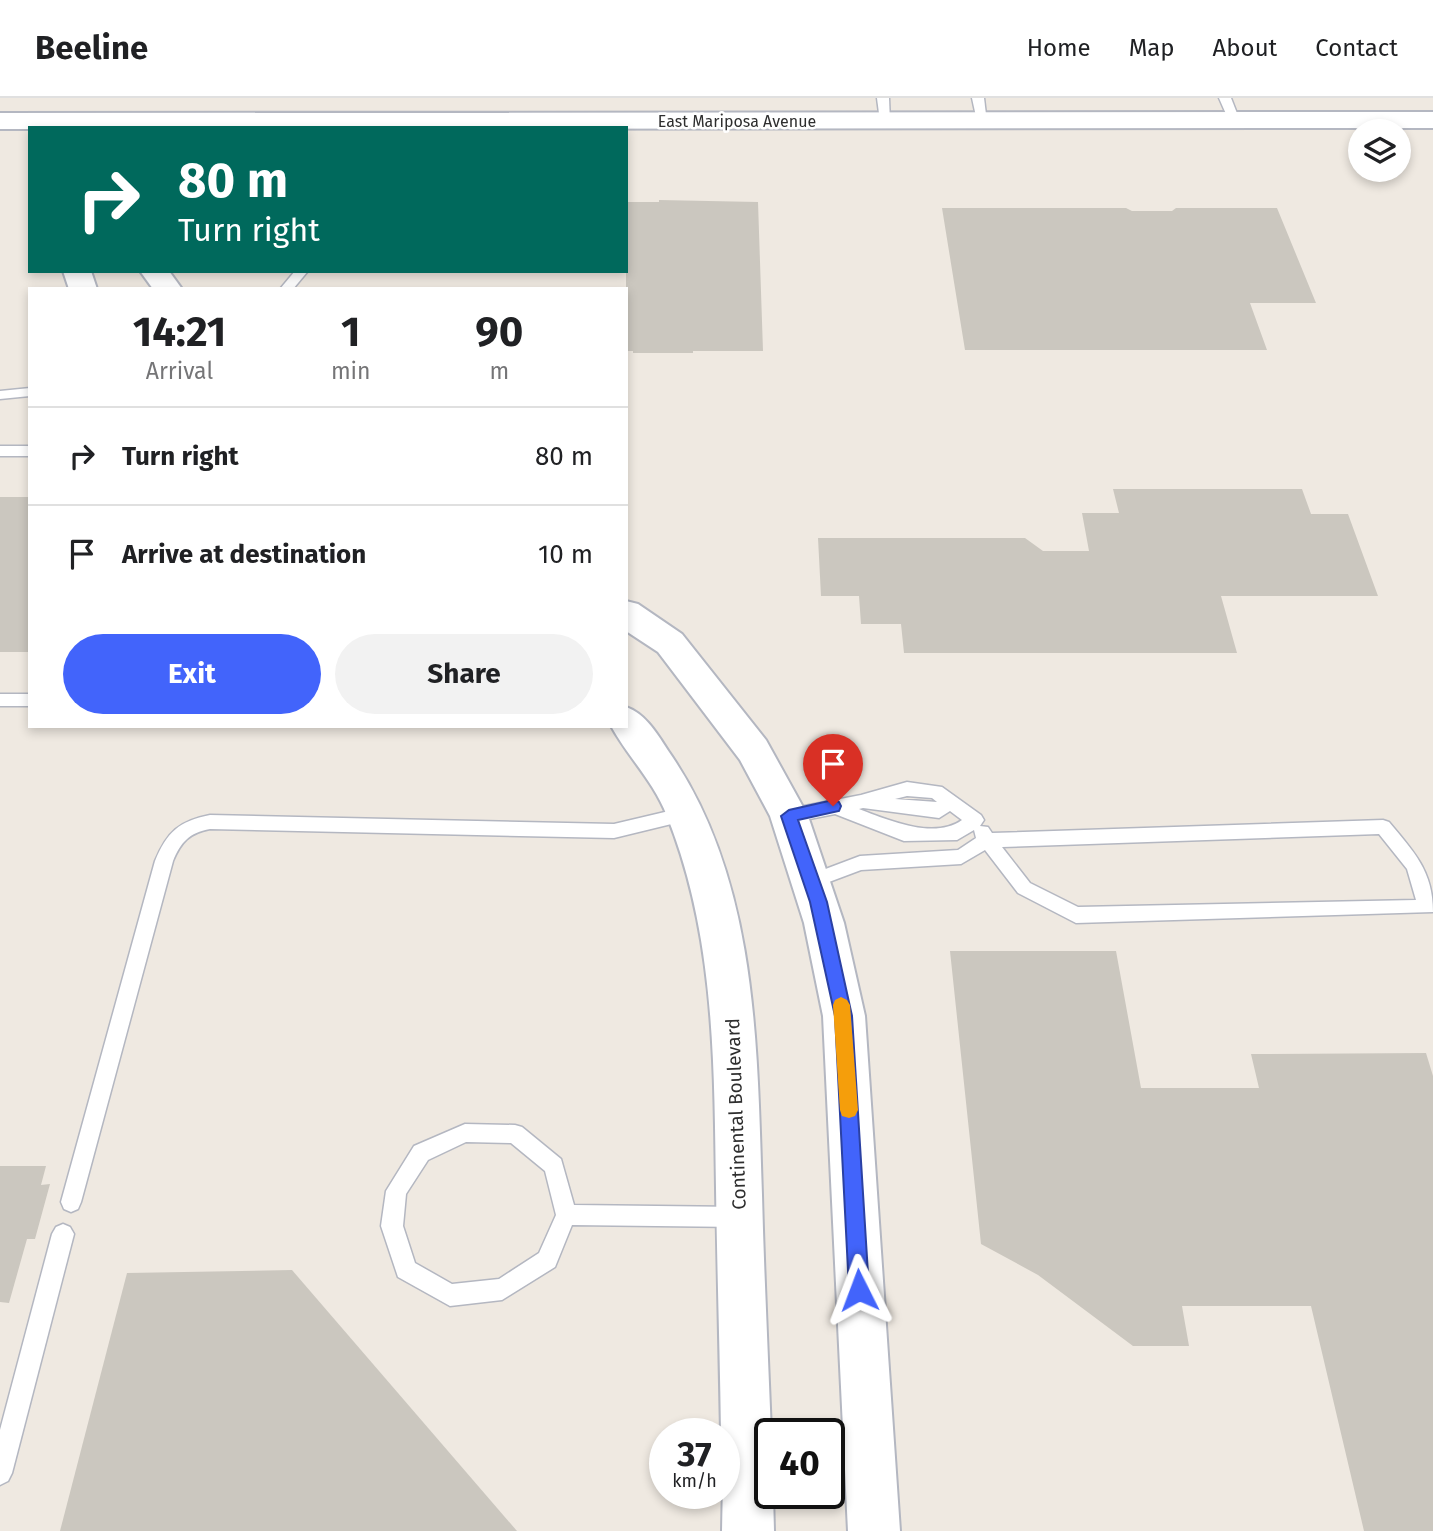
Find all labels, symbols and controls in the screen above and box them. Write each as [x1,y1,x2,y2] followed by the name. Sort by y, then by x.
[35,28,148,68] text: Beeline
[1027,34,1091,62] text: Home
[1129,34,1175,62] text: Map
[1213,34,1277,62] text: About
[1315,34,1398,62] text: Contact
[658,112,816,131] street label: East Mariposa Avenue
[1348,119,1411,182] map controls
[1348,119,1411,182] button: layers
[178,151,288,210] text: 80 m
[63,154,154,245] icon: right
[178,211,320,249] text: Turn right
[133,307,226,357] text: 14:21
[341,307,360,357] text: 1
[475,307,523,357] text: 90
[146,357,213,385] text: Arrival
[331,357,371,385] text: min
[489,357,509,385] text: m
[63,437,101,475] icon: right
[122,441,239,472] text: Turn right
[535,441,593,472] text: 80 m
[63,535,101,573] icon: arrive
[122,539,366,570] text: Arrive at destination
[538,539,593,570] text: 10 m
[63,634,321,714] button: Exit
[335,634,593,714] button: Share
[803,734,863,806] pin
[814,745,852,783] icon: arrive
[721,1018,751,1210] street label: Continental Boulevard
[822,1253,896,1327] position arrow
[754,1418,845,1509] speed limit sign: 40
[677,1433,712,1475] text: 37
[672,1470,717,1492] text: km/h

